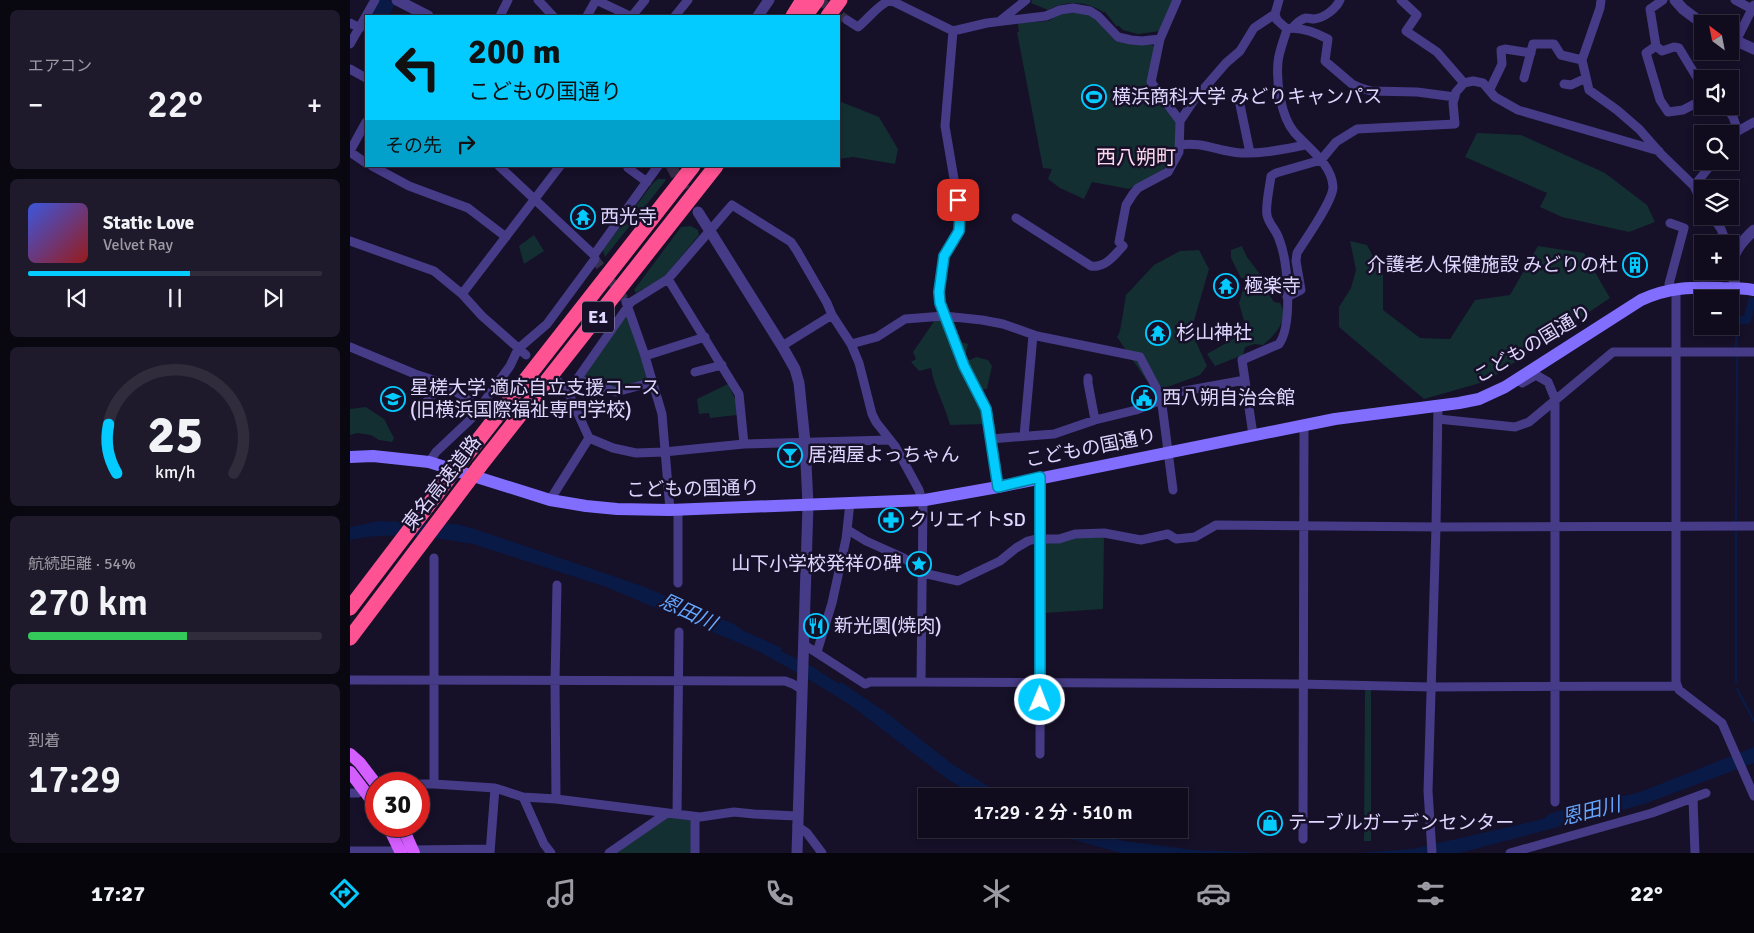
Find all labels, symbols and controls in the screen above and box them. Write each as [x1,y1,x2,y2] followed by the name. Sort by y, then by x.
[1694,15,1739,60] north arrow
[1694,15,1739,335] map controls
[468,30,561,73] text: 200 m
[385,35,450,100] icon: left
[28,56,92,76] text: エアコン
[1694,70,1739,115] button: sound
[468,78,622,105] text: こどもの国通り
[147,81,203,128] text: 22°
[1081,84,1107,110] sports icon: 横浜商科大学 みどりキャンパス
[1112,85,1382,109] place label: 横浜商科大学 みどりキャンパス
[28,88,43,122] text: −
[307,88,322,122] text: +
[1694,125,1739,170] button: search
[452,130,480,158] icon: right
[385,134,442,158] text: その先
[1096,145,1176,170] district label: 西八朔町
[937,179,979,221] pin
[1694,180,1739,225] button: layers
[944,186,972,214] icon: arrive
[570,204,596,230] temple icon: 西光寺
[600,205,657,229] place label: 西光寺
[103,211,194,235] text: Static Love
[103,235,173,255] text: Velvet Ray
[1694,235,1739,280] button: +
[1622,252,1648,278] building icon: 介護老人保健施設 みどりの杜
[1367,253,1618,277] place label: 介護老人保健施設 みどりの杜
[1213,273,1239,299] temple icon: 極楽寺
[1244,274,1301,298] place label: 極楽寺
[63,284,91,312] icon: previous
[161,284,189,312] icon: pause
[259,284,287,312] icon: next
[1694,290,1739,335] button: −
[1470,299,1596,389] street label: こどもの国通り
[582,302,614,332] road number: E1
[1145,320,1171,346] temple icon: 杉山神社
[1176,321,1252,345] place label: 杉山神社
[410,376,660,422] place label: 星槎大学 適応自立支援コース (旧横浜国際福祉専門学校)
[1131,385,1157,411] public building icon: 西八朔自治会館
[380,386,406,412] school or university icon: 星槎大学 適応自立支援コース (旧横浜国際福祉専門学校)
[1162,386,1295,410] place label: 西八朔自治会館
[147,403,203,467] text: 25
[1023,424,1159,472] street label: こどもの国通り
[397,431,487,535] street label: 東名高速道路
[777,442,803,468] bar icon: 居酒屋よっちゃん
[808,443,959,467] place label: 居酒屋よっちゃん
[155,461,195,483] text: km/h
[626,476,760,502] street label: こどもの国通り
[878,507,904,533] pharmacy icon: クリエイトSD
[908,508,1026,532] place label: クリエイトSD
[906,551,932,577] place icon: 山下小学校発祥の碑
[731,552,902,576] place label: 山下小学校発祥の碑
[28,554,136,574] text: 航続距離 · 54%
[28,579,148,626] text: 270 km
[656,588,722,637] water label: 恩田川
[803,613,829,639] restaurant icon: 新光園(焼肉)
[834,614,942,638] place label: 新光園(焼肉)
[1013,673,1065,725] position arrow
[28,731,60,751] text: 到着
[28,756,121,803] text: 17:29
[365,772,430,837] speed limit sign: 30
[1559,791,1625,830] water label: 恩田川
[974,801,1132,825] text: 17:29 · 2 分 · 510 m
[1257,810,1283,836] shop icon: テーブルガーデンセンター
[1288,811,1514,835] place label: テーブルガーデンセンター
[327,876,362,911] icon: directions
[544,876,579,911] icon: music
[762,876,797,911] icon: phone
[979,876,1014,911] icon: climate
[1196,876,1231,911] icon: car
[1413,876,1448,911] icon: filters
[91,880,145,907] text: 17:27
[1630,880,1663,907] text: 22°

